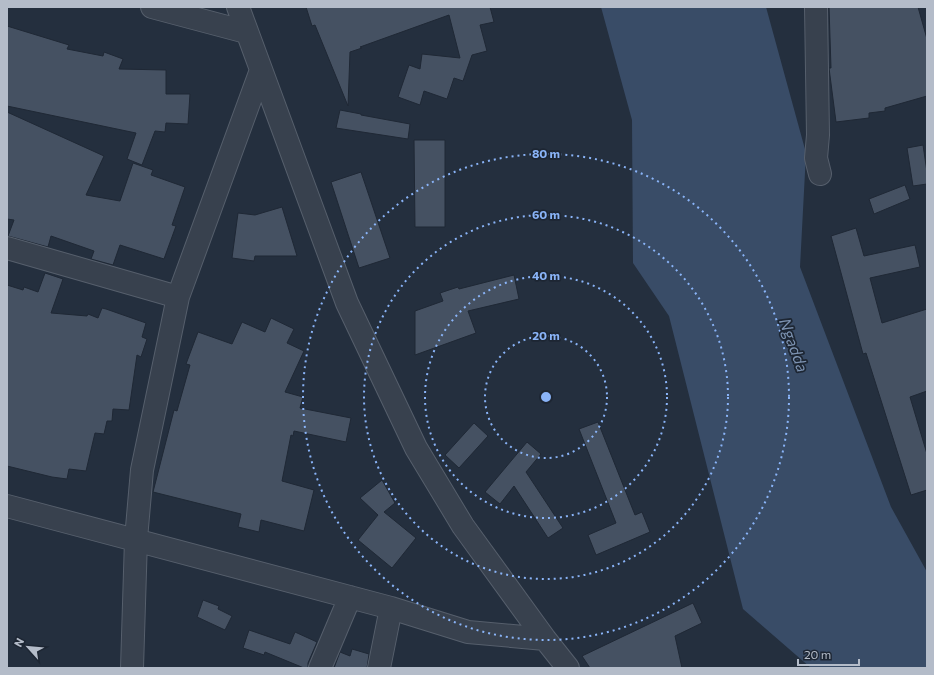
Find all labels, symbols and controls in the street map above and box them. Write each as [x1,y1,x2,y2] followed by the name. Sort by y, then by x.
[532,146,560,160] text: 80 m
[532,207,560,221] text: 60 m
[532,268,560,282] text: 40 m
[776,315,813,374] water label: Ngadda
[532,328,560,342] text: 20 m
[539,390,553,404] centre of rings
[8,627,48,667] north arrow
[11,636,26,649] text: N
[798,641,859,667] scale bar
[804,647,831,661] text: 20 m

